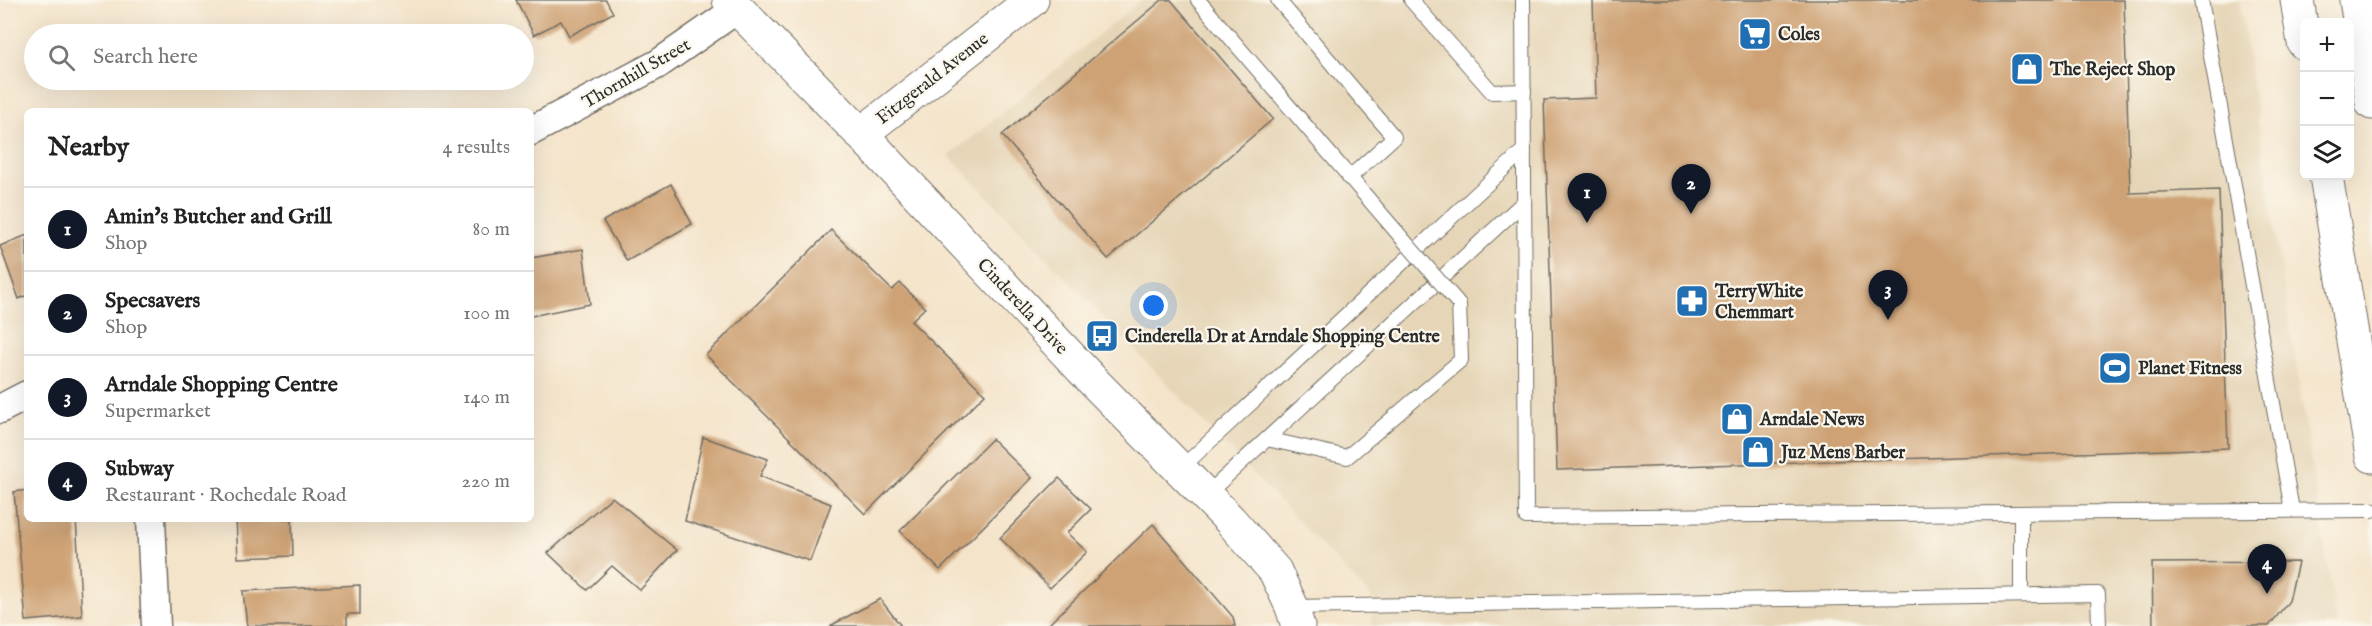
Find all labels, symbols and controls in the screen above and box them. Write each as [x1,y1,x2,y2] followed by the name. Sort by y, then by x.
[1737,16,1773,52] supermarket icon: Coles
[2300,18,2354,180] map controls
[2300,18,2354,72] button: +
[24,24,534,90] search box
[1778,24,1821,47] place label: Coles
[872,28,994,130] street label: Fitzgerald Avenue
[578,34,695,115] street label: Thornhill Street
[45,41,78,74] icon: search
[93,43,198,71] text: Search here
[2009,51,2045,87] shop icon: The Reject Shop
[2049,59,2176,82] place label: The Reject Shop
[2300,72,2354,126] button: −
[2300,126,2354,180] button: layers
[48,131,129,164] text: Nearby
[443,135,510,160] text: 4 results
[1672,164,1710,214] pin: 2
[1568,174,1606,223] pin: 1
[105,203,332,231] text: Amin's Butcher and Grill
[64,217,71,242] text: 1
[473,217,510,242] text: 80 m
[105,231,147,256] text: Shop
[971,254,1072,360] street label: Cinderella Drive
[1868,270,1908,320] pin: 3
[1714,281,1804,325] place label: TerryWhite Chemmart
[1674,283,1710,319] pharmacy icon: TerryWhite Chemmart
[105,287,200,315] text: Specsavers
[1139,291,1168,320] your location
[63,301,72,326] text: 2
[463,301,510,326] text: 100 m
[105,315,147,340] text: Shop
[1084,318,1120,354] bus stop icon: Cinderella Dr at Arndale Shopping Centre
[1125,326,1441,349] place label: Cinderella Dr at Arndale Shopping Centre
[2097,350,2133,386] sports icon: Planet Fitness
[2138,358,2243,381] place label: Planet Fitness
[105,371,338,399] text: Arndale Shopping Centre
[64,385,71,410] text: 3
[463,385,510,410] text: 140 m
[105,399,211,424] text: Supermarket
[1719,401,1755,437] shop icon: Arndale News
[1759,409,1865,432] place label: Arndale News
[1740,434,1776,470] shop icon: Juz Mens Barber
[1779,442,1906,465] place label: Juz Mens Barber
[105,455,174,483] text: Subway
[63,469,72,494] text: 4
[462,469,510,494] text: 220 m
[105,483,346,508] text: Restaurant · Rochedale Road
[2248,544,2286,594] pin: 4

